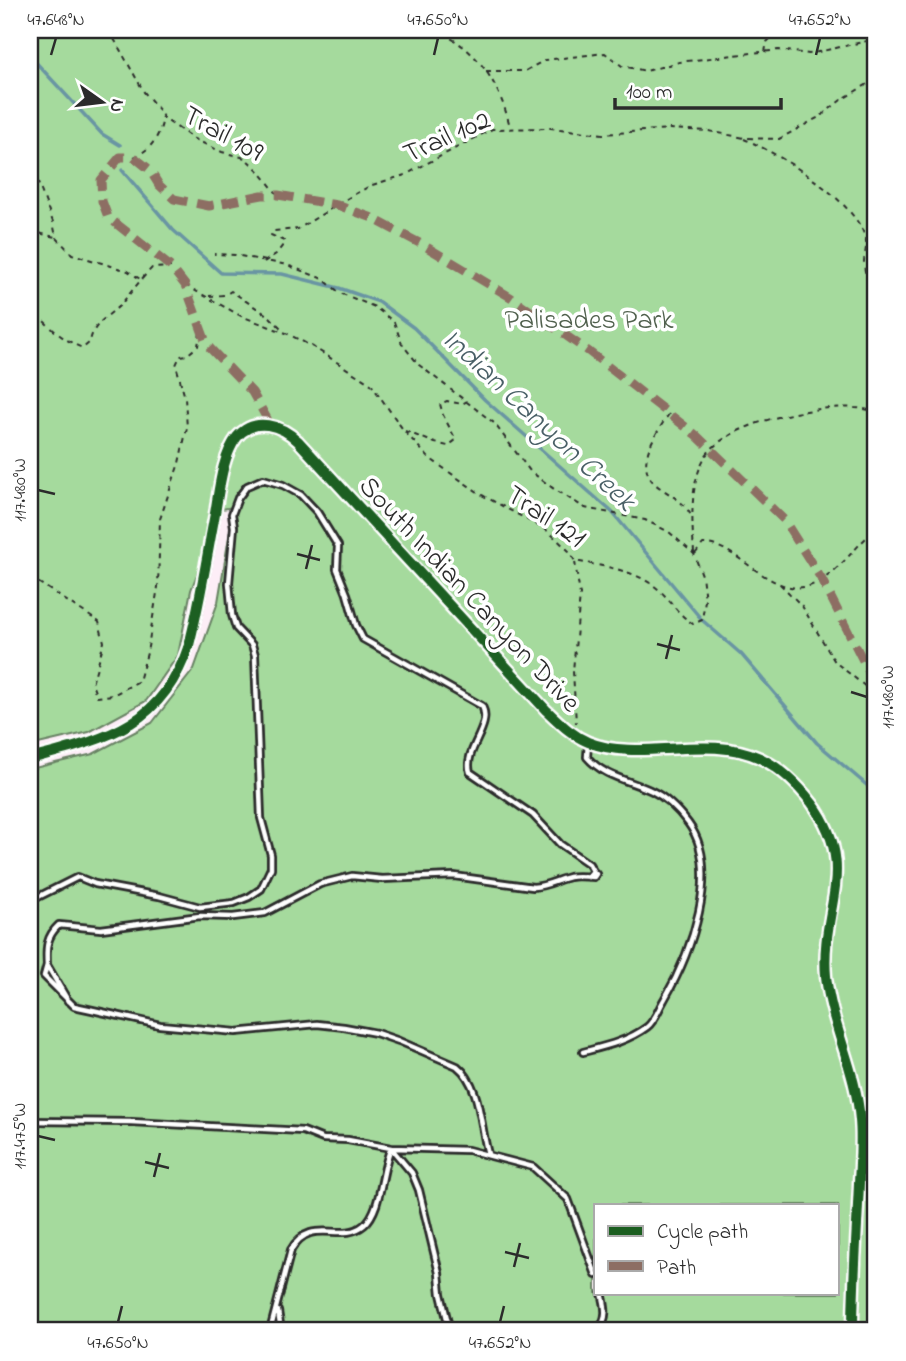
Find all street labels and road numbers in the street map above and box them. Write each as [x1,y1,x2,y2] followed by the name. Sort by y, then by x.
[175,96,270,174] street label: Trail 109
[397,101,498,176] street label: Trail 102
[348,468,589,723] street label: South Indian Canyon Drive
[497,476,593,560] street label: Trail 121

